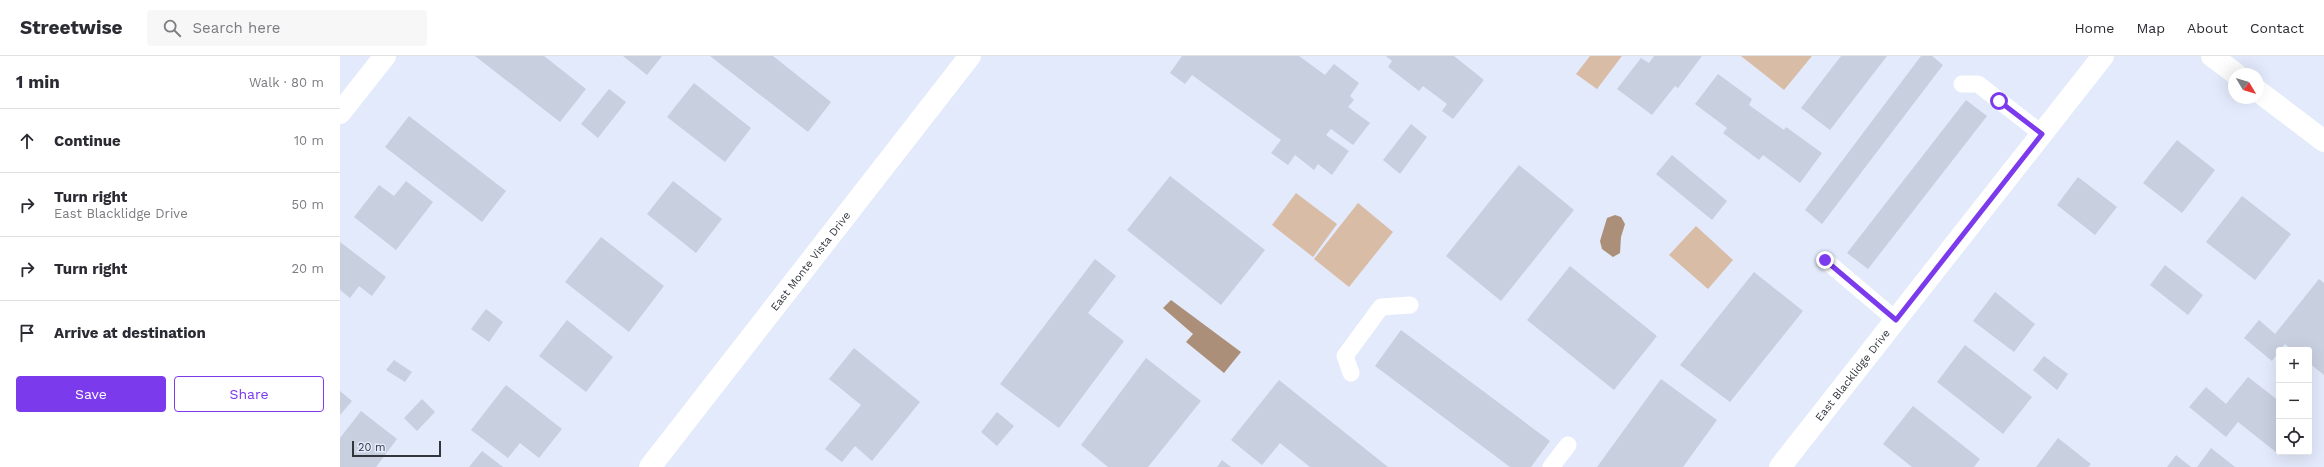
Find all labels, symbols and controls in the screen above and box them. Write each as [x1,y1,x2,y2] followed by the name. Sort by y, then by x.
[147,10,427,46] search box
[20,16,123,39] text: Streetwise
[161,17,183,39] icon: search
[193,19,280,37] text: Search here
[2074,20,2114,36] text: Home
[2136,20,2165,36] text: Map
[2187,20,2228,36] text: About
[2250,20,2304,36] text: Contact
[2228,68,2264,104] north arrow
[16,72,60,92] text: 1 min
[249,75,324,90] text: Walk · 80 m
[1990,92,2008,110] route start
[16,130,38,152] icon: ahead
[54,132,121,150] text: Continue
[294,133,324,148] text: 10 m
[54,188,127,206] text: Turn right
[16,194,38,216] icon: right
[292,197,324,212] text: 50 m
[54,206,188,221] text: East Blacklidge Drive
[768,209,853,313] street label: East Monte Vista Drive
[1816,251,1834,269] route end
[16,258,38,280] icon: right
[54,260,127,278] text: Turn right
[292,261,324,276] text: 20 m
[16,322,38,344] icon: arrive
[54,324,206,342] text: Arrive at destination
[1812,326,1892,424] street label: East Blacklidge Drive
[2276,347,2312,455] map controls
[2276,347,2312,383] button: +
[16,376,166,412] button: Save
[174,376,324,412] button: Share
[2276,383,2312,419] button: −
[2276,419,2312,455] button: locate
[352,439,441,458] scale bar
[358,441,386,454] text: 20 m

